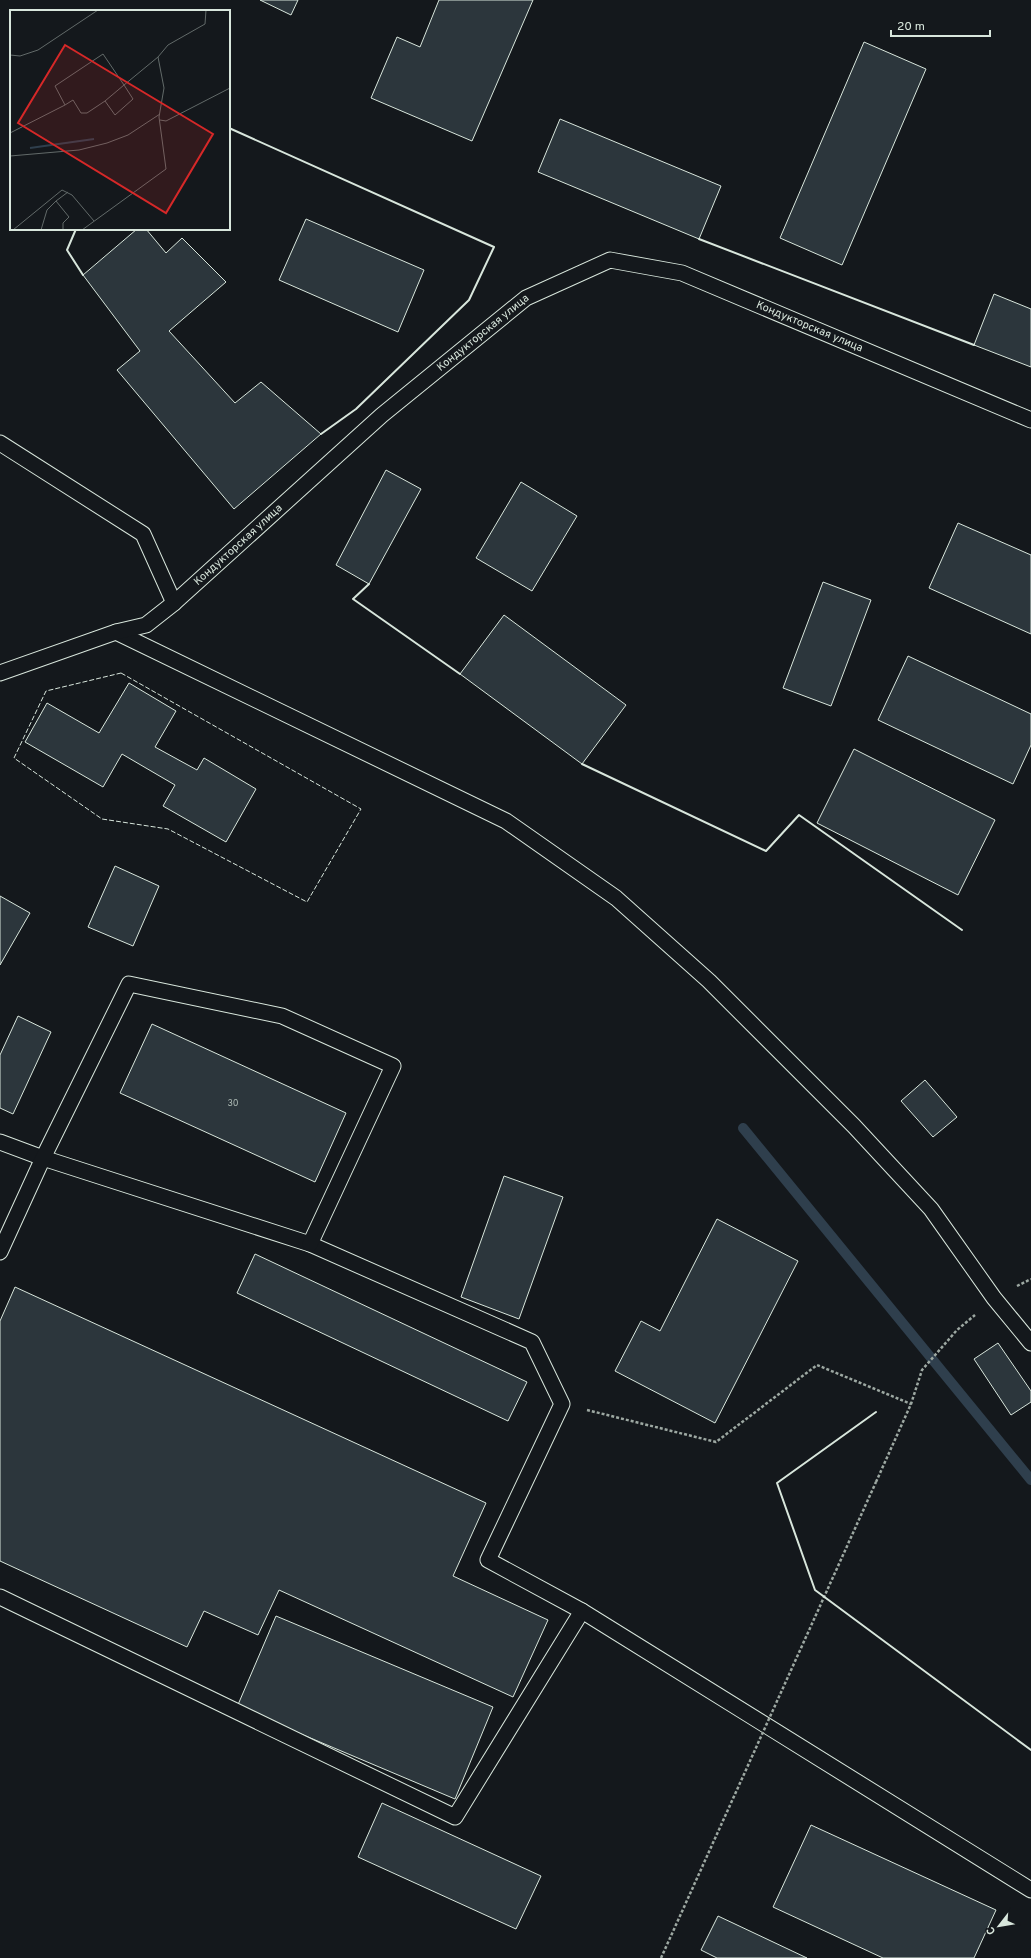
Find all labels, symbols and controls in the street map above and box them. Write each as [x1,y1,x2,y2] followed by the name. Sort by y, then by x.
[10,10,230,230] inset map
[891,12,990,38] scale bar
[897,19,925,35] text: 20 m
[434,291,532,375] street label: Кондукторская улица
[754,298,865,355] street label: Кондукторская улица
[191,501,286,589] street label: Кондукторская улица
[227,1098,239,1109] house number: 30
[979,1906,1019,1946] north arrow
[983,1924,999,1937] text: С

